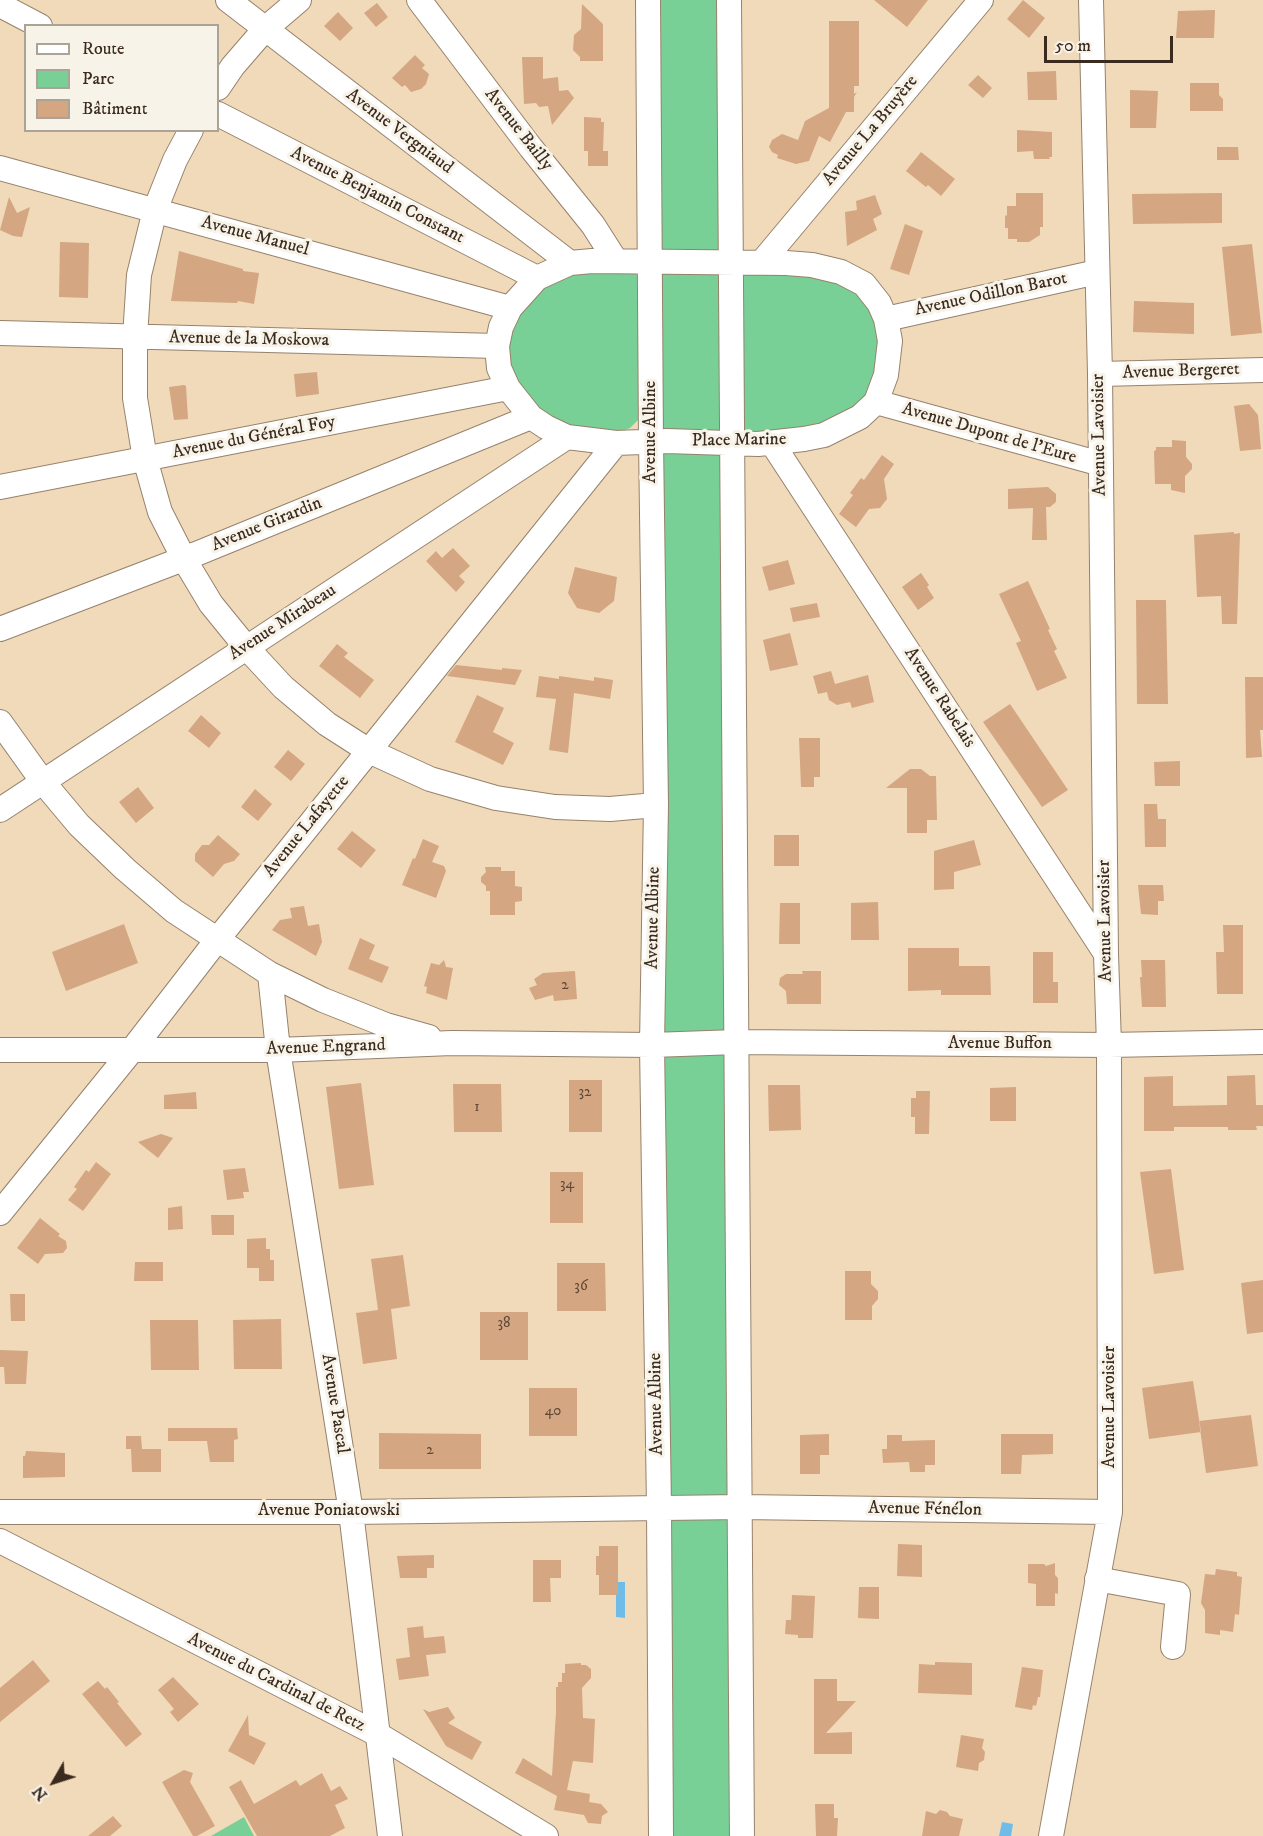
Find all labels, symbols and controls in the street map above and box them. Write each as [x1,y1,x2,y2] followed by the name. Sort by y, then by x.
[24,24,219,132] legend
[1047,24,1176,62] scale bar
[1055,35,1091,57] text: 50 m
[82,38,125,60] text: Route
[82,68,114,90] text: Parc
[819,72,923,190] street label: Avenue La Bruyère
[341,85,457,179] street label: Avenue Vergniaud
[479,85,557,175] street label: Avenue Bailly
[82,98,147,120] text: Bâtiment
[287,143,467,249] street label: Avenue Benjamin Constant
[199,212,311,262] street label: Avenue Manuel
[913,268,1069,322] street label: Avenue Odillon Barot
[169,328,329,352] street label: Avenue de la Moskowa
[1122,359,1240,385] street label: Avenue Bergeret
[1088,374,1112,496] street label: Avenue Lavoisier
[640,381,662,483] street label: Avenue Albine
[899,399,1079,469] street label: Avenue Dupont de l'Eure
[171,412,337,464] street label: Avenue du Général Foy
[691,429,787,453] street label: Place Marine
[209,493,325,557] street label: Avenue Girardin
[225,580,341,666] street label: Avenue Mirabeau
[899,644,979,752] street label: Avenue Rabelais
[259,772,355,882] street label: Avenue Lafayette
[1094,860,1118,982] street label: Avenue Lavoisier
[642,867,666,969] street label: Avenue Albine
[561,977,569,995] house number: 2
[948,1033,1052,1055] street label: Avenue Buffon
[266,1035,386,1061] street label: Avenue Engrand
[579,1084,591,1102] house number: 32
[474,1099,480,1117] house number: 1
[560,1176,574,1194] house number: 34
[574,1278,588,1296] house number: 36
[497,1315,511,1333] house number: 38
[1099,1346,1121,1468] street label: Avenue Lavoisier
[315,1353,353,1455] street label: Avenue Pascal
[645,1353,669,1455] street label: Avenue Albine
[545,1403,561,1421] house number: 40
[426,1442,434,1460] house number: 2
[868,1498,982,1522] street label: Avenue Fénélon
[258,1500,400,1522] street label: Avenue Poniatowski
[183,1629,369,1737] street label: Avenue du Cardinal de Retz
[24,1752,84,1812] north arrow
[28,1782,52,1805] text: N

